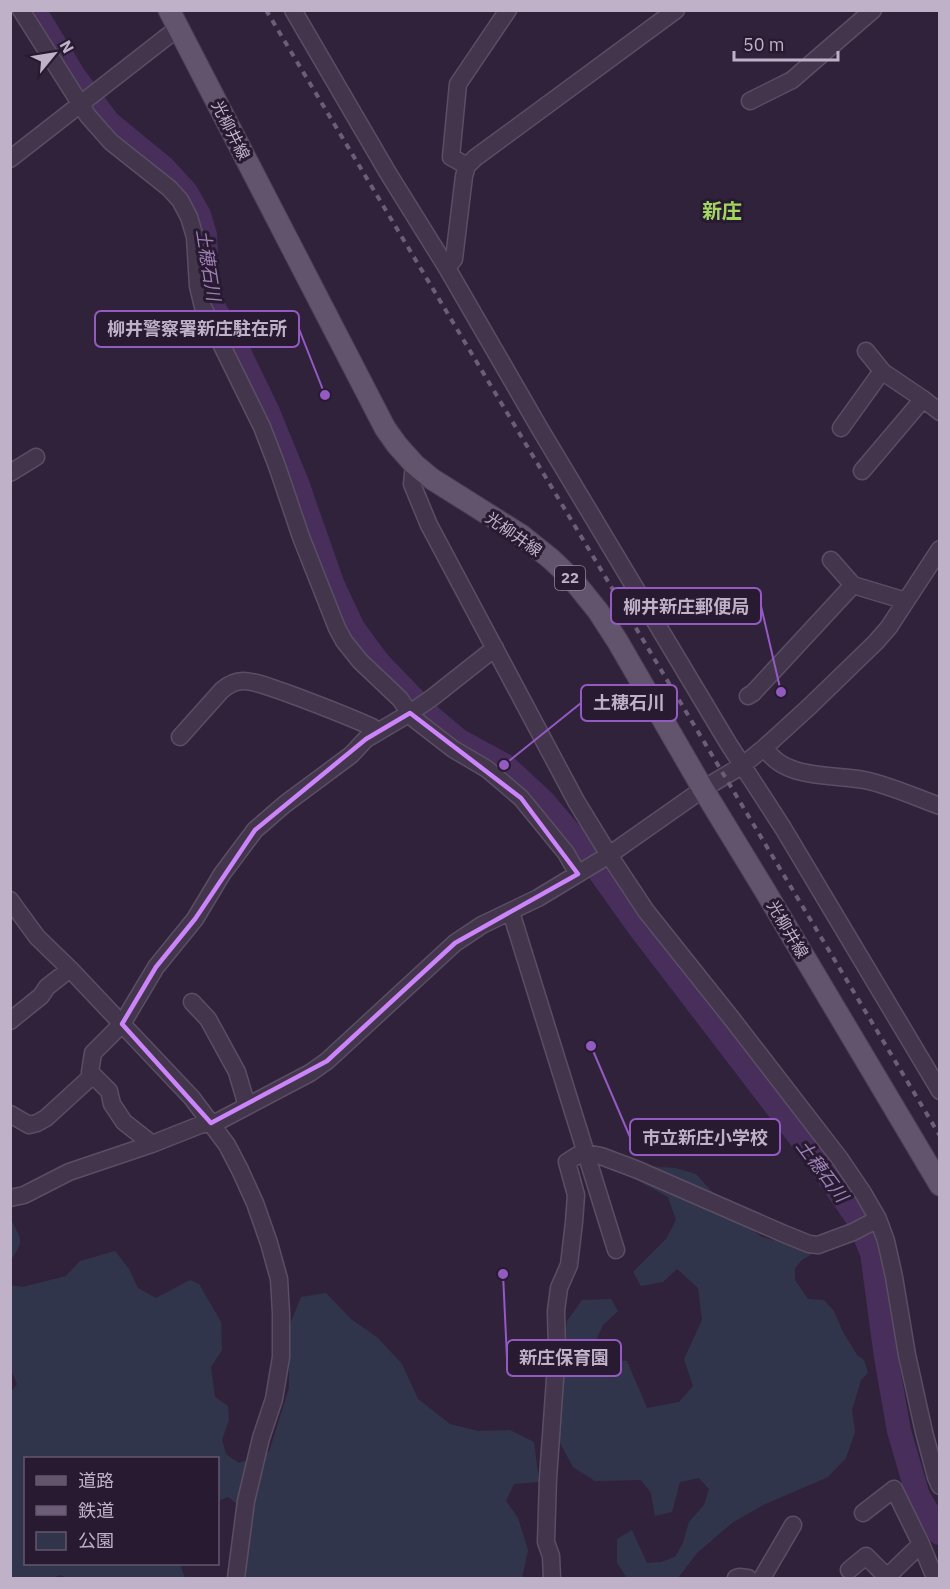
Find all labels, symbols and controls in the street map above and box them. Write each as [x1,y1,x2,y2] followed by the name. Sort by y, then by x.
[24,24,84,84] north arrow
[734,24,838,62] scale bar
[743,33,785,56] text: 50 m
[55,36,79,57] text: N
[208,97,254,163] street label: 光柳井線
[702,197,742,224] district label: 新庄
[192,228,226,304] water label: 土穂石川
[95,311,299,347] callout: 柳井警察署新庄駐在所
[107,317,287,340] text: 柳井警察署新庄駐在所
[482,507,546,561] street label: 光柳井線
[555,566,585,590] road number: 22
[611,588,761,624] callout: 柳井新庄郵便局
[623,595,749,618] text: 柳井新庄郵便局
[581,685,677,721] callout: 土穂石川
[593,691,665,714] text: 土穂石川
[763,896,813,962] street label: 光柳井線
[630,1119,780,1155] callout: 市立新庄小学校
[642,1126,768,1149] text: 市立新庄小学校
[792,1135,854,1208] water label: 土穂石川
[507,1340,621,1376] callout: 新庄保育園
[519,1346,609,1369] text: 新庄保育園
[24,1457,219,1565] legend
[78,1469,114,1492] text: 道路
[78,1499,114,1522] text: 鉄道
[78,1529,114,1552] text: 公園

